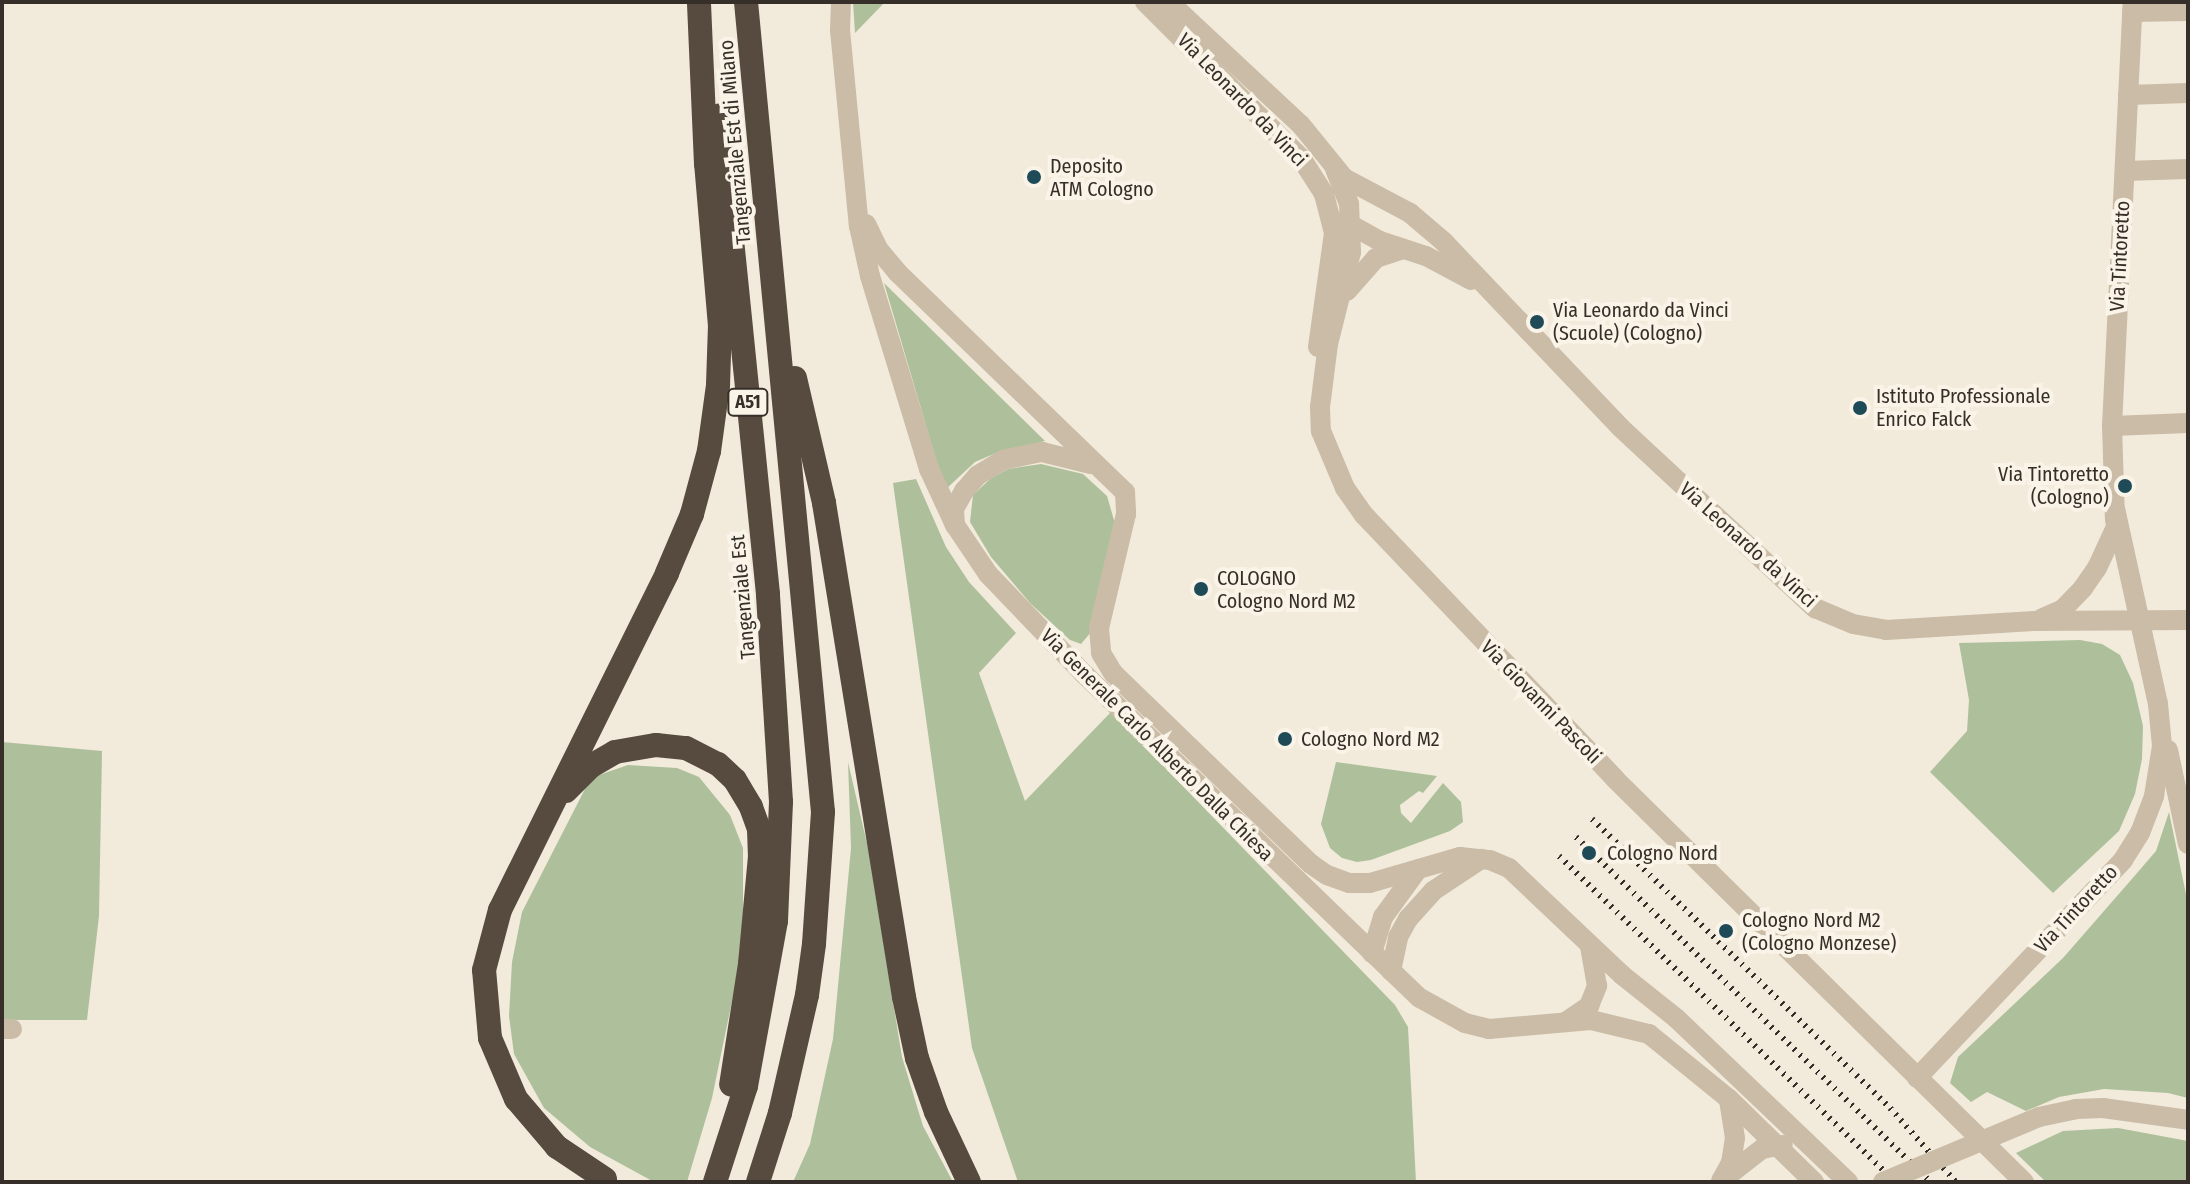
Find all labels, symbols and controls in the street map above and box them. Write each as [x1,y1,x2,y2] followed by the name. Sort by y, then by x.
[1172,28,1312,172] street label: Via Leonardo da Vinci
[714,39,756,245] street label: Tangenziale Est di Milano
[1050,154,1154,201] place label: Deposito ATM Cologno
[1025,168,1043,186] marker: Deposito ATM Cologno
[2105,200,2135,312] street label: Via Tintoretto
[1553,298,1729,345] place label: Via Leonardo da Vinci (Scuole) (Cologno)
[1528,313,1546,331] marker: Via Leonardo da Vinci (Scuole) (Cologno)
[1876,384,2050,431] place label: Istituto Professionale Enrico Falck
[726,388,770,416] road number: A51
[1851,399,1869,417] marker: Istituto Professionale Enrico Falck
[1998,462,2109,509] place label: Via Tintoretto (Cologno)
[1675,477,1821,613] street label: Via Leonardo da Vinci
[2116,477,2134,495] marker: Via Tintoretto (Cologno)
[726,534,760,660] street label: Tangenziale Est
[1217,566,1356,613] place label: COLOGNO Cologno Nord M2
[1192,580,1210,598] marker: COLOGNO Cologno Nord M2
[1036,624,1278,866] street label: Via Generale Carlo Alberto Dalla Chiesa
[1476,635,1606,769] street label: Via Giovanni Pascoli
[1301,727,1440,751] place label: Cologno Nord M2
[1276,730,1294,748] marker: Cologno Nord M2
[1607,841,1718,865] place label: Cologno Nord
[1578,842,1600,864] marker: Cologno Nord
[2029,860,2123,958] street label: Via Tintoretto
[1742,908,1896,955] place label: Cologno Nord M2 (Cologno Monzese)
[1717,922,1735,940] marker: Cologno Nord M2 (Cologno Monzese)

